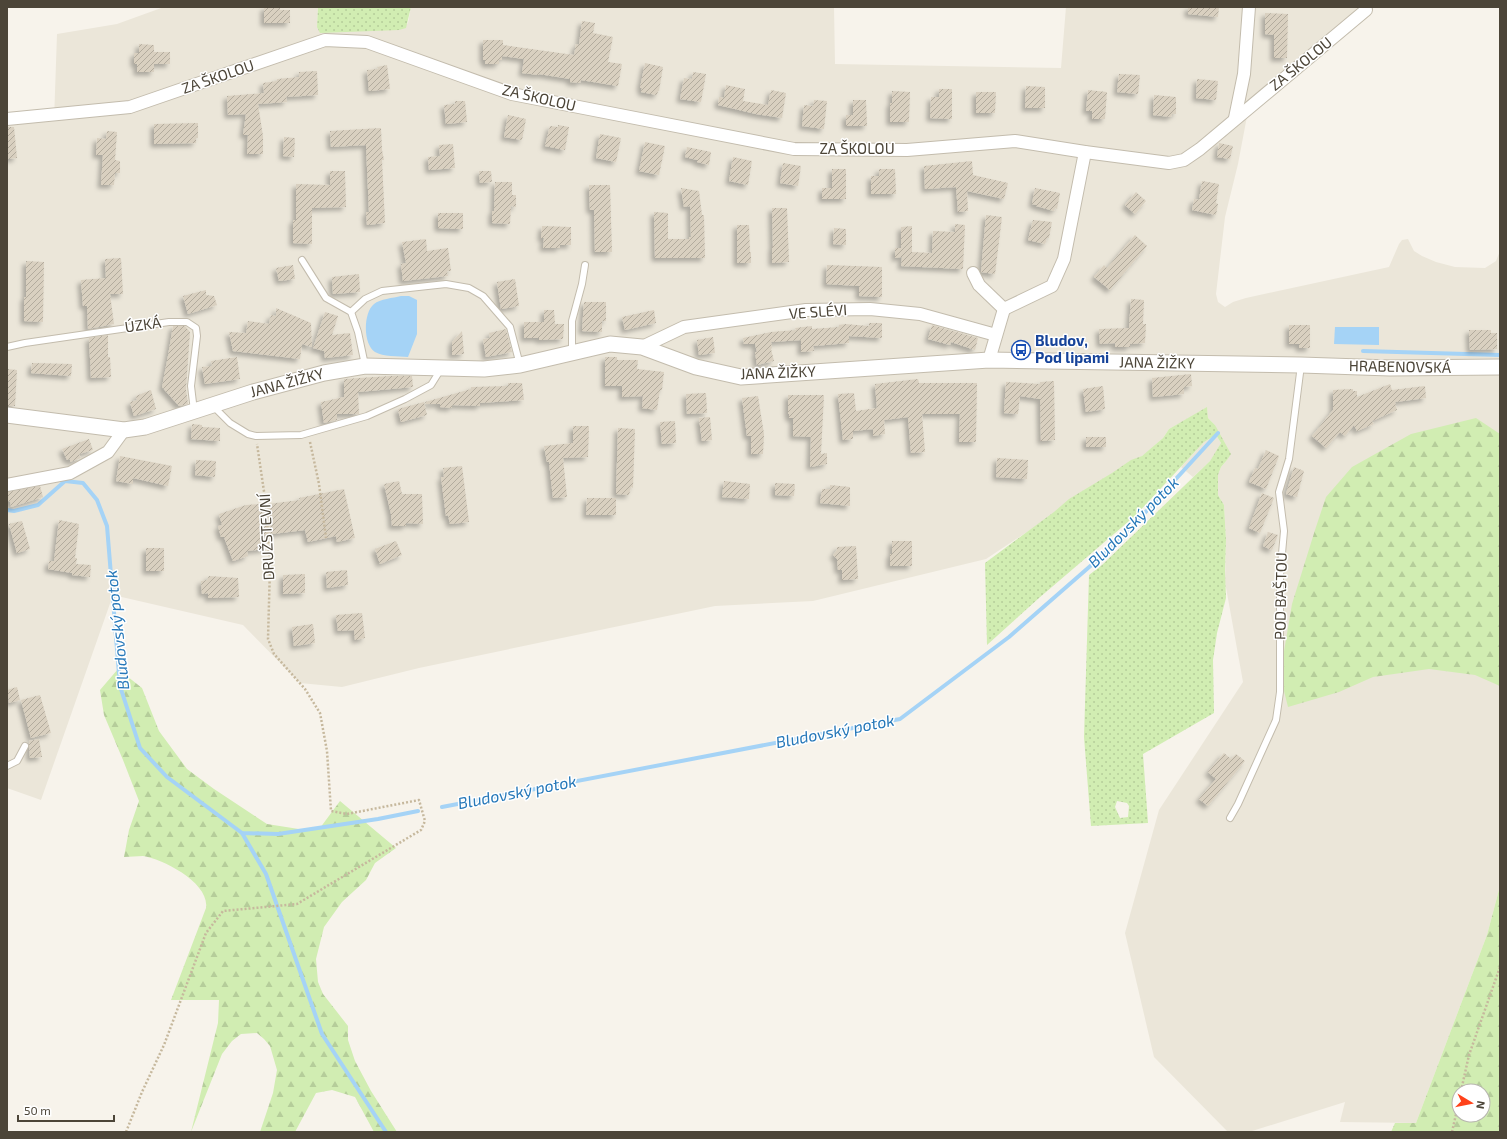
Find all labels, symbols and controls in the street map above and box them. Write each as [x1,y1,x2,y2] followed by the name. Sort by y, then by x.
[1265,33,1335,94] street label: ZA ŠKOLOU
[179,55,256,97] street label: ZA ŠKOLOU
[501,80,578,114] street label: ZA ŠKOLOU
[819,139,895,157] street label: ZA ŠKOLOU
[788,300,848,322] street label: VE SLÉVI
[123,312,163,335] street label: ÚZKÁ
[1035,331,1109,366] place label: Bludov, Pod lipami
[1010,339,1032,361] bus stop icon: Bludov, Pod lipami
[1119,352,1195,372] street label: JANA ŽIŽKY
[1349,356,1452,376] street label: HRABENOVSKÁ
[740,362,817,382] street label: JANA ŽIŽKY
[248,363,326,401] street label: JANA ŽIŽKY
[1083,472,1183,572] water label: Bludovský potok
[255,492,277,581] street label: DRUŽSTEVNÍ
[1270,552,1290,640] street label: POD BAŠTOU
[101,569,133,691] water label: Bludovský potok
[774,710,896,752] water label: Bludovský potok
[456,771,578,813] water label: Bludovský potok
[1451,1083,1491,1123] north arrow
[18,1097,114,1123] scale bar
[1474,1100,1488,1110] text: N
[24,1103,51,1117] text: 50 m

